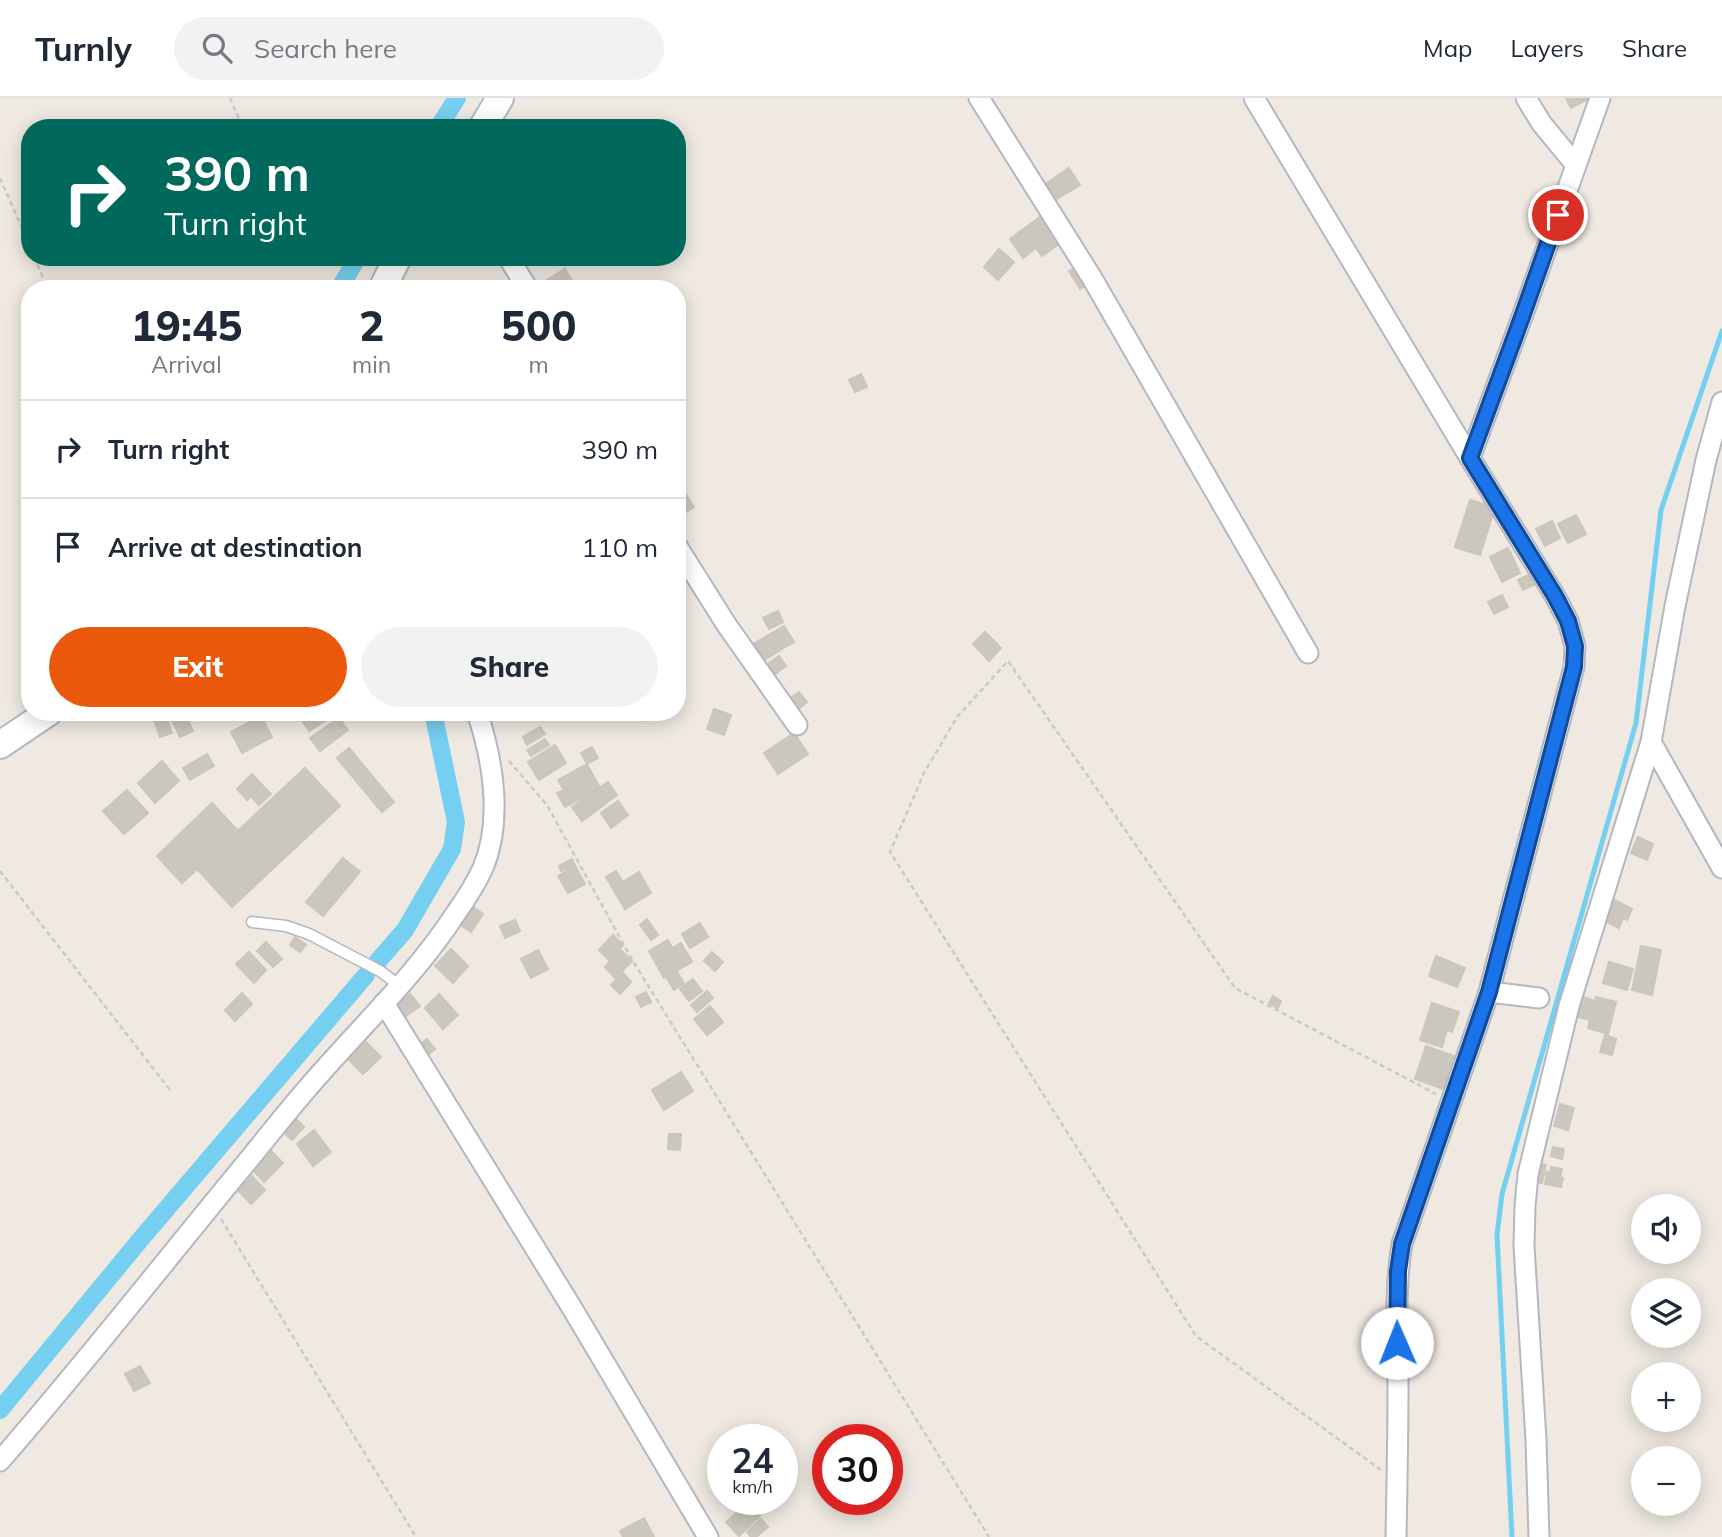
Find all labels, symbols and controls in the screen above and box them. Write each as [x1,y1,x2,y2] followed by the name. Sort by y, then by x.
[174,17,664,80] search box
[35,28,132,69] text: Turnly
[198,29,236,67] icon: search
[254,32,397,65] text: Search here
[1423,33,1472,63] text: Map
[1510,33,1584,63] text: Layers
[1622,33,1687,63] text: Share
[164,142,310,203] text: 390 m
[49,147,140,238] icon: right
[1528,185,1588,245] pin
[1539,196,1577,234] icon: arrive
[164,203,307,243] text: Turn right
[131,299,242,352] text: 19:45
[359,299,384,352] text: 2
[501,299,576,352] text: 500
[151,350,222,379] text: Arrival
[352,350,391,379] text: min
[528,350,549,379] text: m
[49,430,87,468] icon: right
[108,433,229,466] text: Turn right
[582,433,658,466] text: 390 m
[49,528,87,566] icon: arrive
[108,531,363,564] text: Arrive at destination
[582,531,658,564] text: 110 m
[49,627,347,707] button: Exit
[361,627,658,707] button: Share
[1631,1194,1701,1516] map controls
[1631,1194,1701,1264] button: sound
[1631,1278,1701,1348] button: layers
[1360,1306,1434,1380] position arrow
[1631,1362,1701,1432] button: +
[812,1424,903,1515] speed limit sign: 30
[731,1438,774,1482] text: 24
[1631,1446,1701,1516] button: −
[732,1475,773,1498] text: km/h

